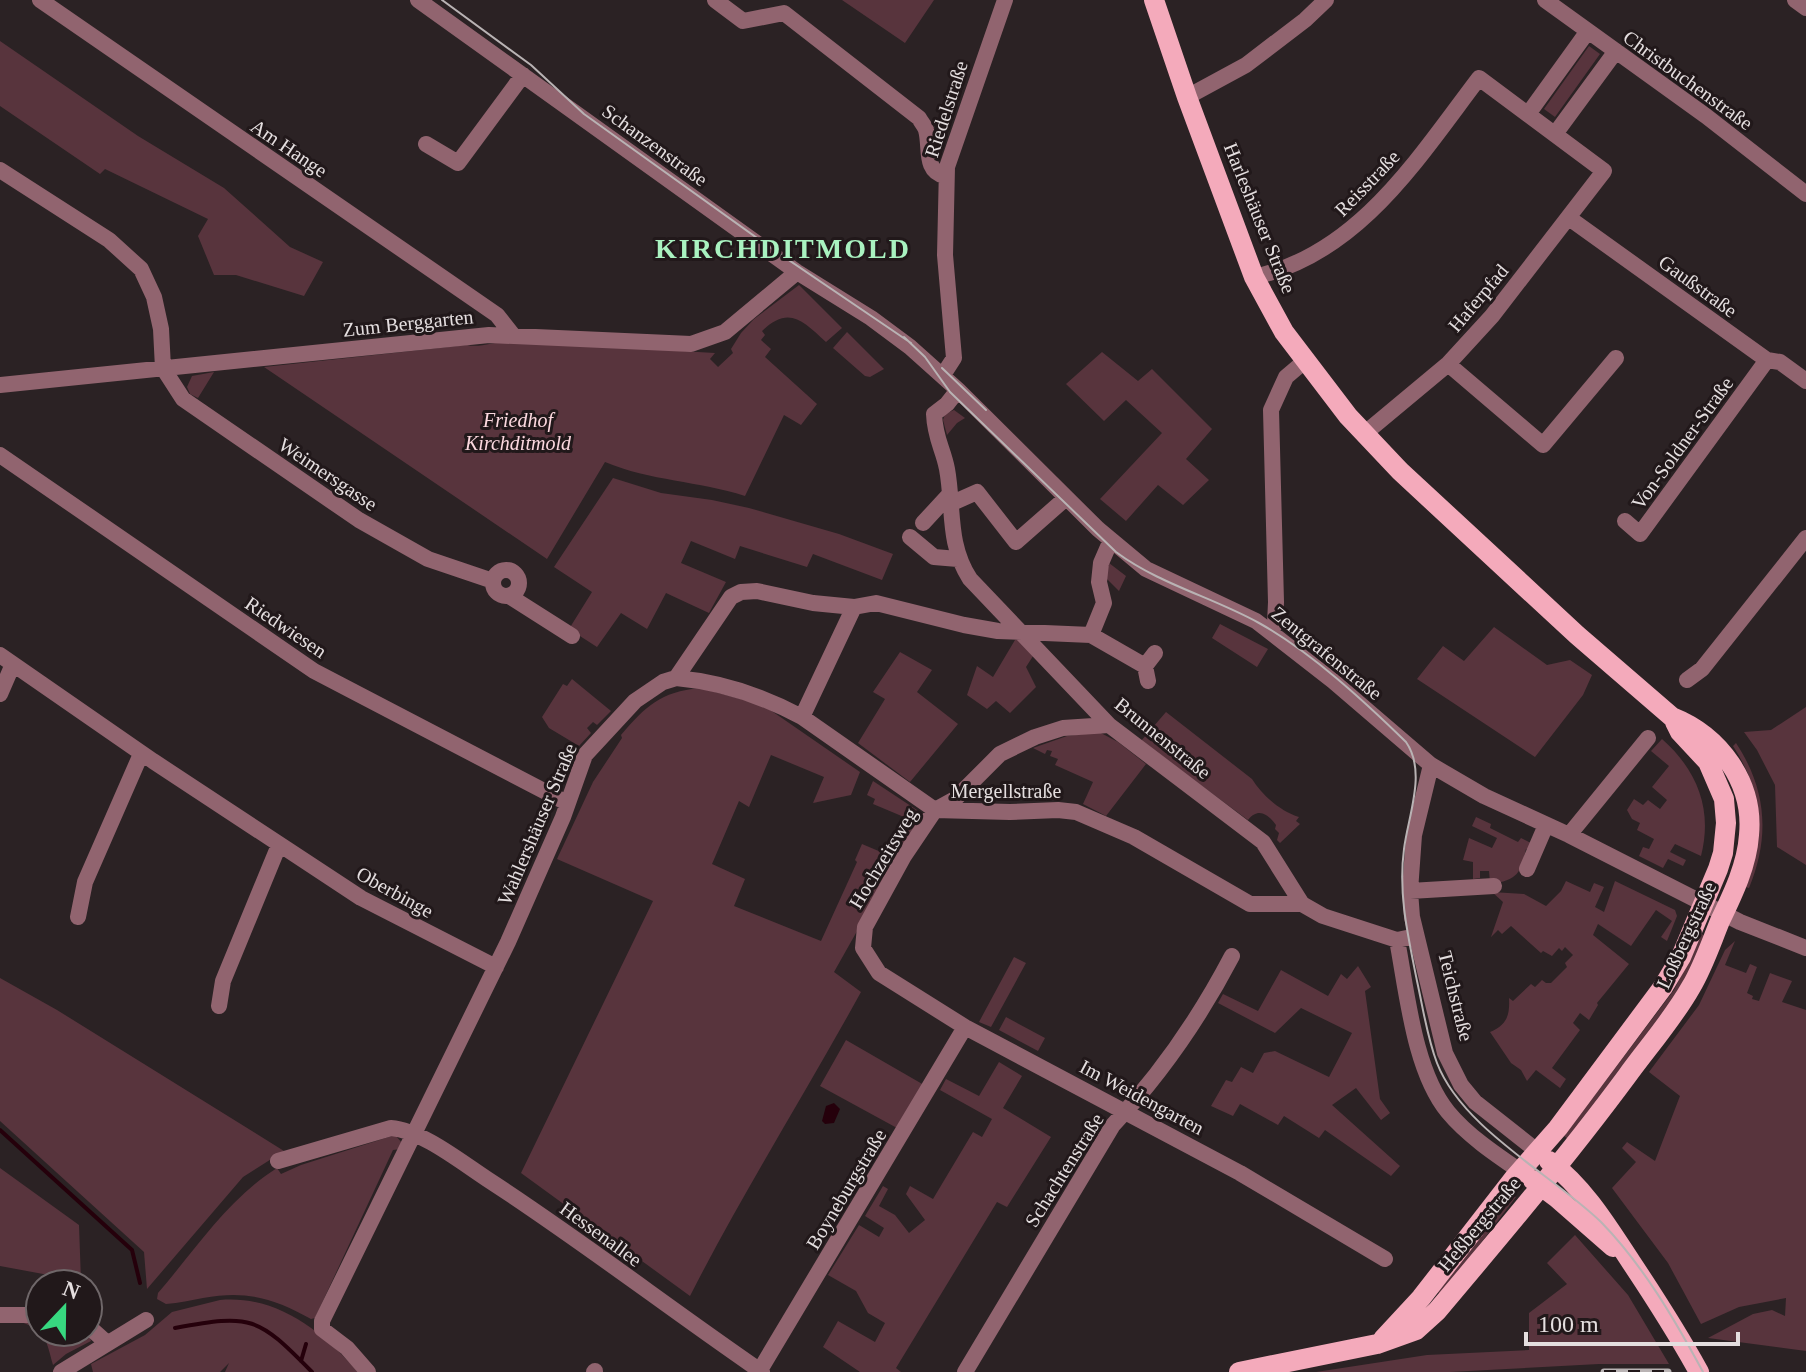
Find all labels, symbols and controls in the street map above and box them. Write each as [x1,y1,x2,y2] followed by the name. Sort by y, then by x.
[1619,26,1757,134] street label: Christbuchenstraße
[920,58,972,160] street label: Riedelstraße
[598,100,712,191] street label: Schanzenstraße
[246,114,331,182] street label: Am Hange
[1220,139,1300,297] street label: Harleshäuser Straße
[1330,145,1404,221] street label: Reisstraße
[655,233,911,264] district label: KIRCHDITMOLD
[1655,250,1741,322] street label: Gaußstraße
[1444,260,1513,337] street label: Haferpfad
[342,305,475,342] street label: Zum Berggarten
[1627,372,1737,513] street label: Von-Soldner-Straße
[464,409,572,454] park label: Friedhof Kirchditmold
[274,433,381,516] street label: Weimersgasse
[241,592,331,662] street label: Riedwiesen
[1267,602,1387,705] street label: Zentgrafenstraße
[1111,693,1215,783] street label: Brunnenstraße
[493,740,581,908] street label: Wahlershäuser Straße
[951,780,1061,803] street label: Mergellstraße
[844,804,922,913] street label: Hochzeitsweg
[352,862,437,923] street label: Oberbinge
[1652,878,1721,992] street label: Loßbergstraße
[1434,949,1478,1043] street label: Teichstraße
[1076,1055,1208,1140] street label: Im Weidengarten
[1020,1109,1108,1231] street label: Schachtenstraße
[801,1125,891,1254] street label: Boyneburgstraße
[1433,1172,1526,1276] street label: Heßbergstraße
[556,1197,646,1271] street label: Hessenallee
[24,1268,104,1348] north arrow
[59,1275,83,1305] text: N
[1526,1296,1738,1346] scale bar
[1538,1311,1599,1337] text: 100 m

